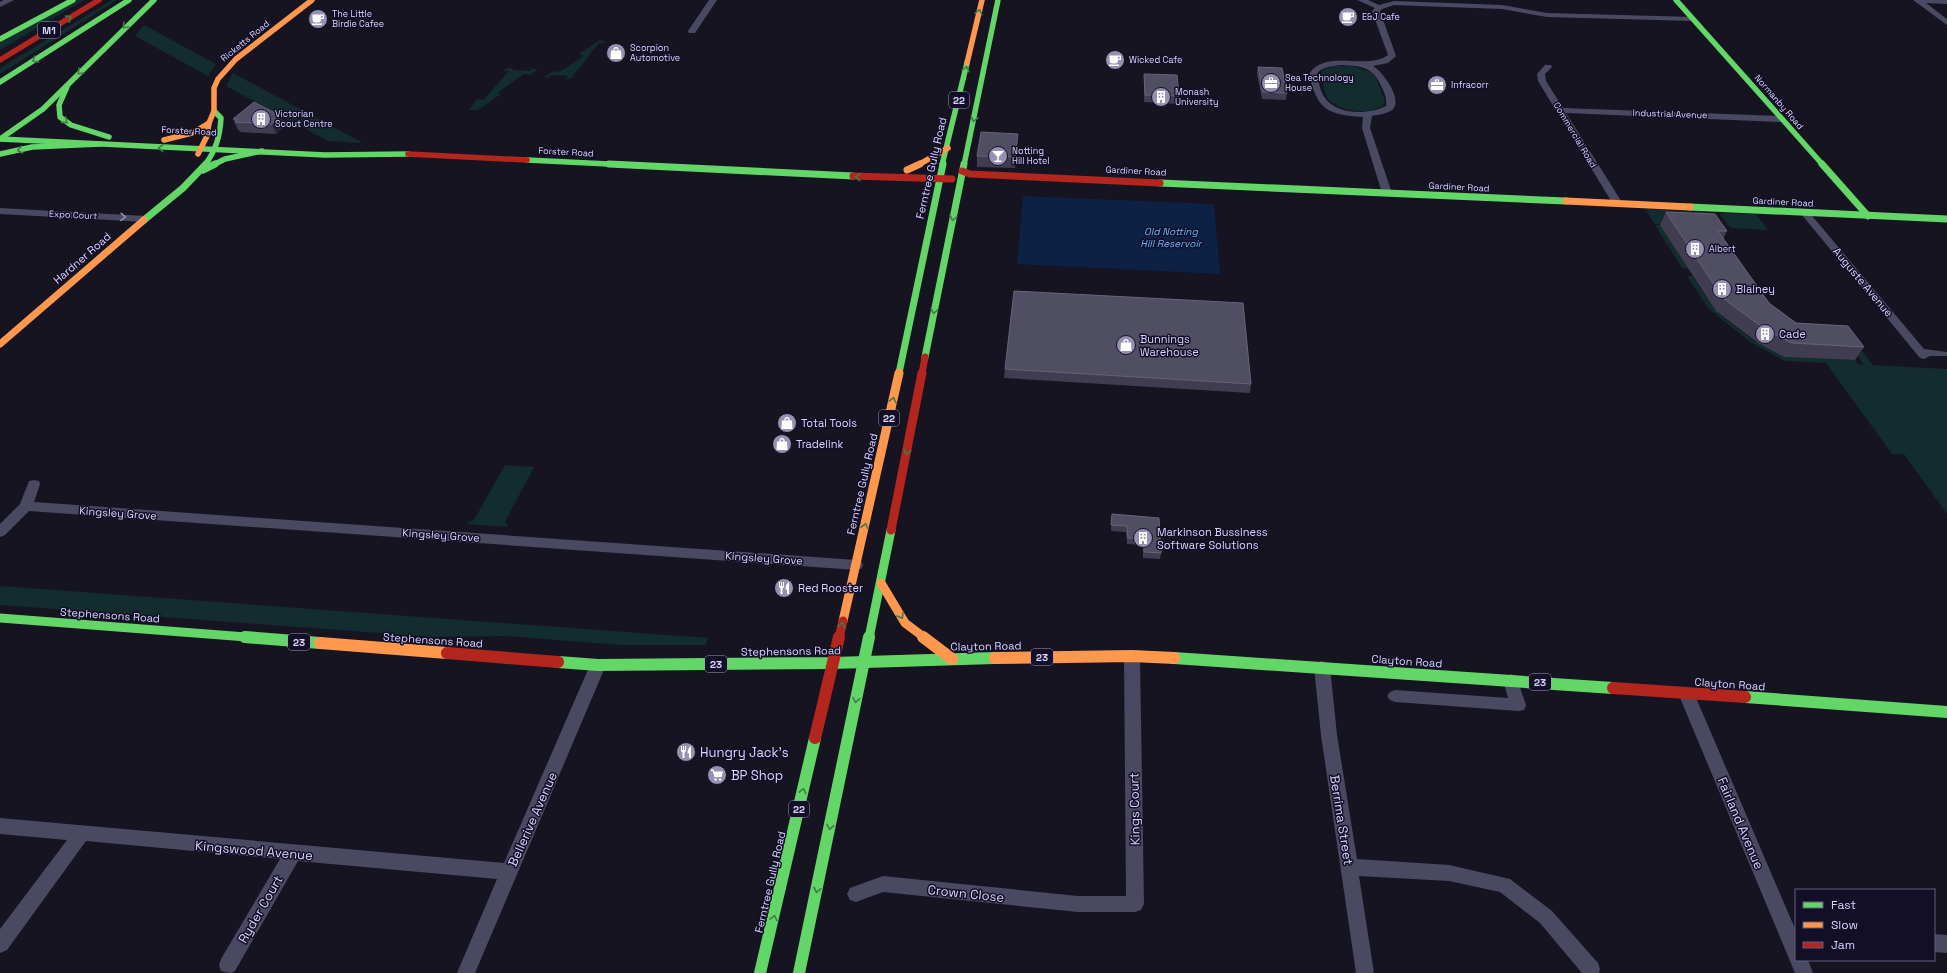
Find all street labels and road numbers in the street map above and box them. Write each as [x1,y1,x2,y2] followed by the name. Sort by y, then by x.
[218,18,272,64] street label: Ricketts Road
[38,22,60,38] road number: M1
[1752,72,1806,132] street label: Normanby Road
[949,92,969,108] road number: 22
[1551,100,1599,170] street label: Commercial Road
[1632,107,1708,121] street label: Industrial Avenue
[912,116,950,220] street label: Ferntree Gully Road
[161,124,217,138] street label: Forster Road
[538,145,594,159] street label: Forster Road
[1105,163,1167,179] street label: Gardiner Road
[1428,179,1490,195] street label: Gardiner Road
[1752,194,1814,210] street label: Gardiner Road
[48,208,98,222] street label: Expo Court
[50,229,114,287] street label: Hardner Road
[1830,245,1896,319] street label: Auguste Avenue
[879,410,899,426] road number: 22
[843,432,881,536] street label: Ferntree Gully Road
[79,503,157,523] street label: Kingsley Grove
[402,525,480,545] street label: Kingsley Grove
[725,548,803,568] street label: Kingsley Grove
[60,605,160,625] street label: Stephensons Road
[383,630,483,650] street label: Stephensons Road
[288,634,310,650] road number: 23
[950,638,1022,654] street label: Clayton Road
[741,643,841,659] street label: Stephensons Road
[1031,649,1053,665] road number: 23
[1371,652,1443,670] street label: Clayton Road
[705,656,727,672] road number: 23
[1529,674,1551,690] road number: 23
[1694,675,1766,693] street label: Clayton Road
[504,769,561,869] street label: Bellerive Avenue
[1125,772,1144,846] street label: Kings Court
[1326,774,1357,866] street label: Berrima Street
[1713,775,1768,872] street label: Fairland Avenue
[789,801,809,817] road number: 22
[751,830,789,934] street label: Ferntree Gully Road
[194,837,313,864] street label: Kingswood Avenue
[234,872,287,946] street label: Ryder Court
[927,881,1005,906] street label: Crown Close

